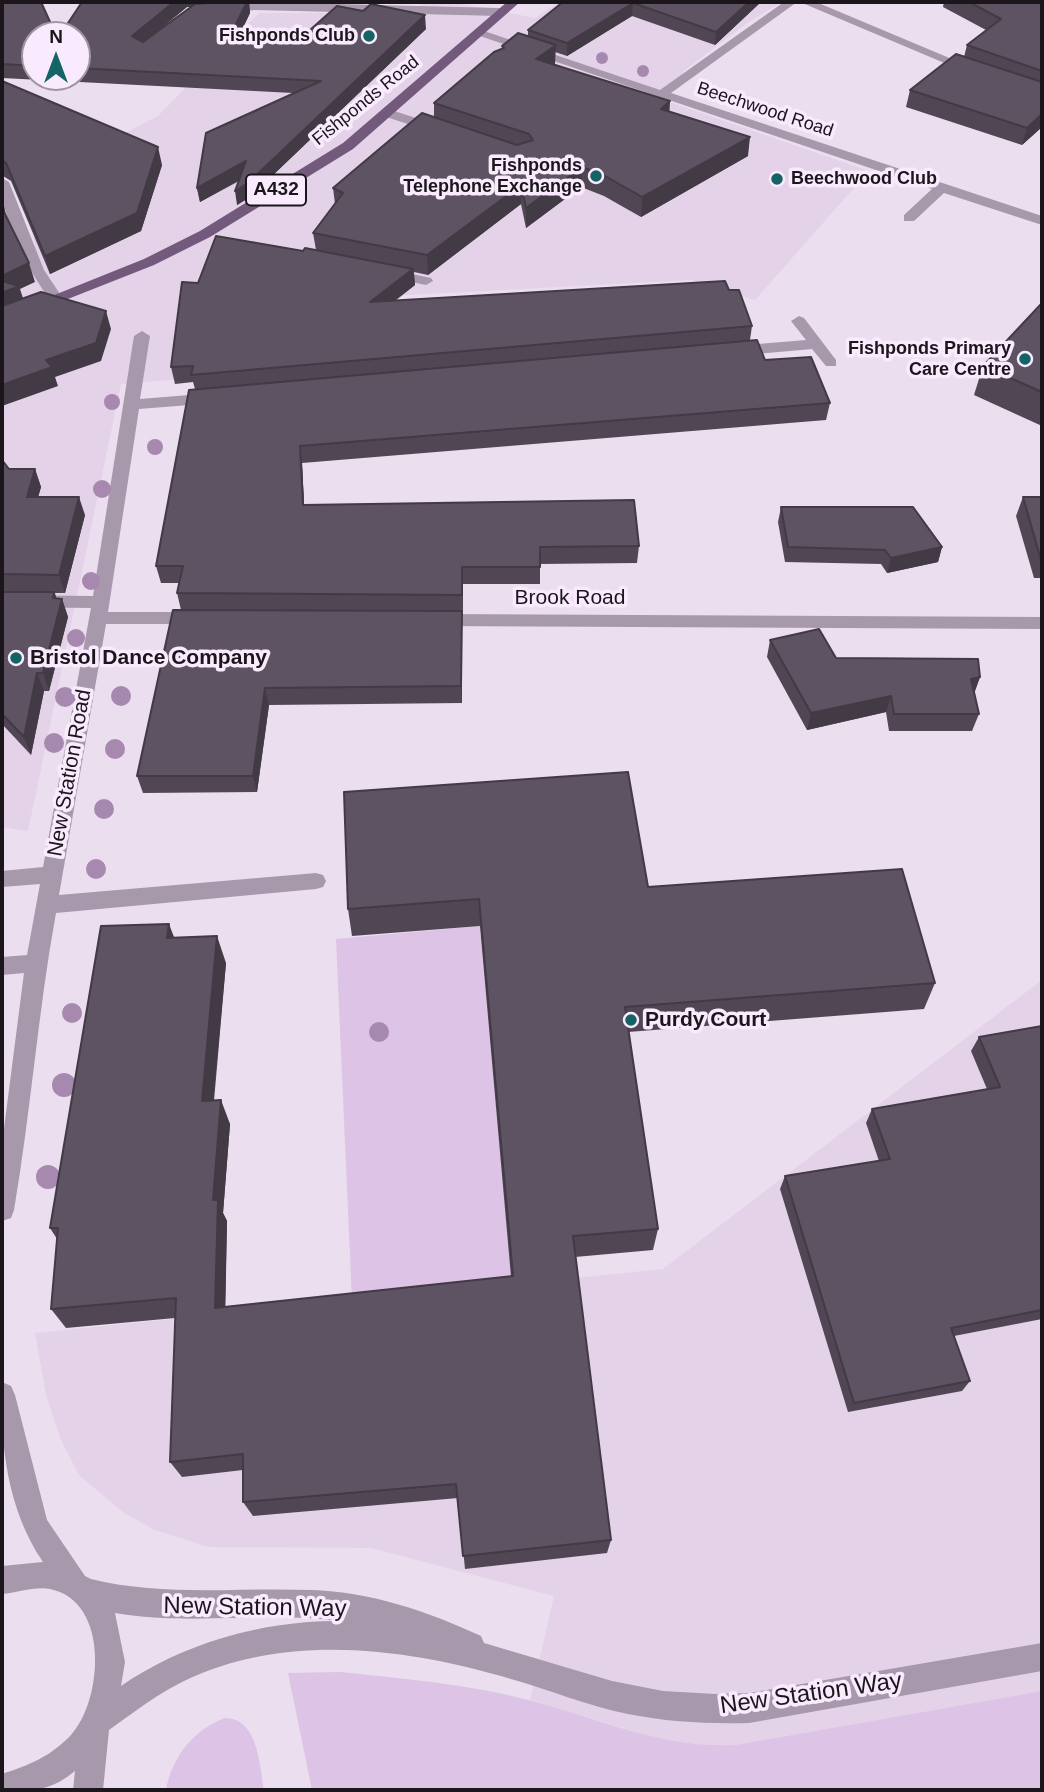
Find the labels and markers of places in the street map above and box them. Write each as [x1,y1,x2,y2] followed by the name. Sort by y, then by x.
[219,25,355,47] place label: Fishponds Club
[361,28,377,44] marker: Fishponds Club
[403,155,582,198] place label: Fishponds Telephone Exchange
[588,168,604,184] marker: Fishponds Telephone Exchange
[791,168,937,190] place label: Beechwood Club
[769,171,785,187] marker: Beechwood Club
[848,338,1011,380] place label: Fishponds Primary Care Centre
[1017,351,1033,367] marker: Fishponds Primary Care Centre
[30,645,267,671] place label: Bristol Dance Company
[8,650,24,666] marker: Bristol Dance Company
[645,1007,766,1033] place label: Purdy Court
[623,1012,639,1028] marker: Purdy Court

